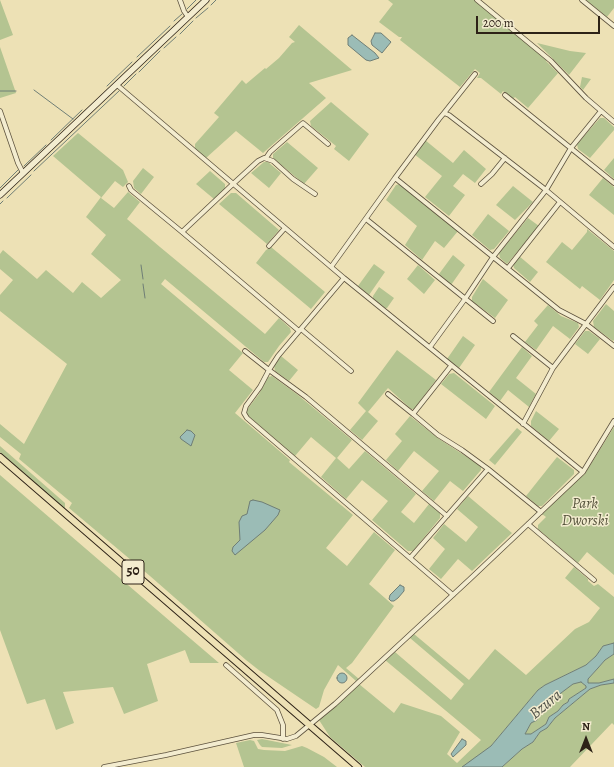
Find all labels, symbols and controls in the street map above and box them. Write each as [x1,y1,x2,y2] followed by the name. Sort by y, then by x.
[478,8,602,34] scale bar
[483,15,514,31] text: 200 m
[562,495,608,530] park label: Park Dworski
[122,560,144,584] road number: 50
[526,686,566,724] water label: Bzura
[566,719,606,759] north arrow
[582,719,590,734] text: N

